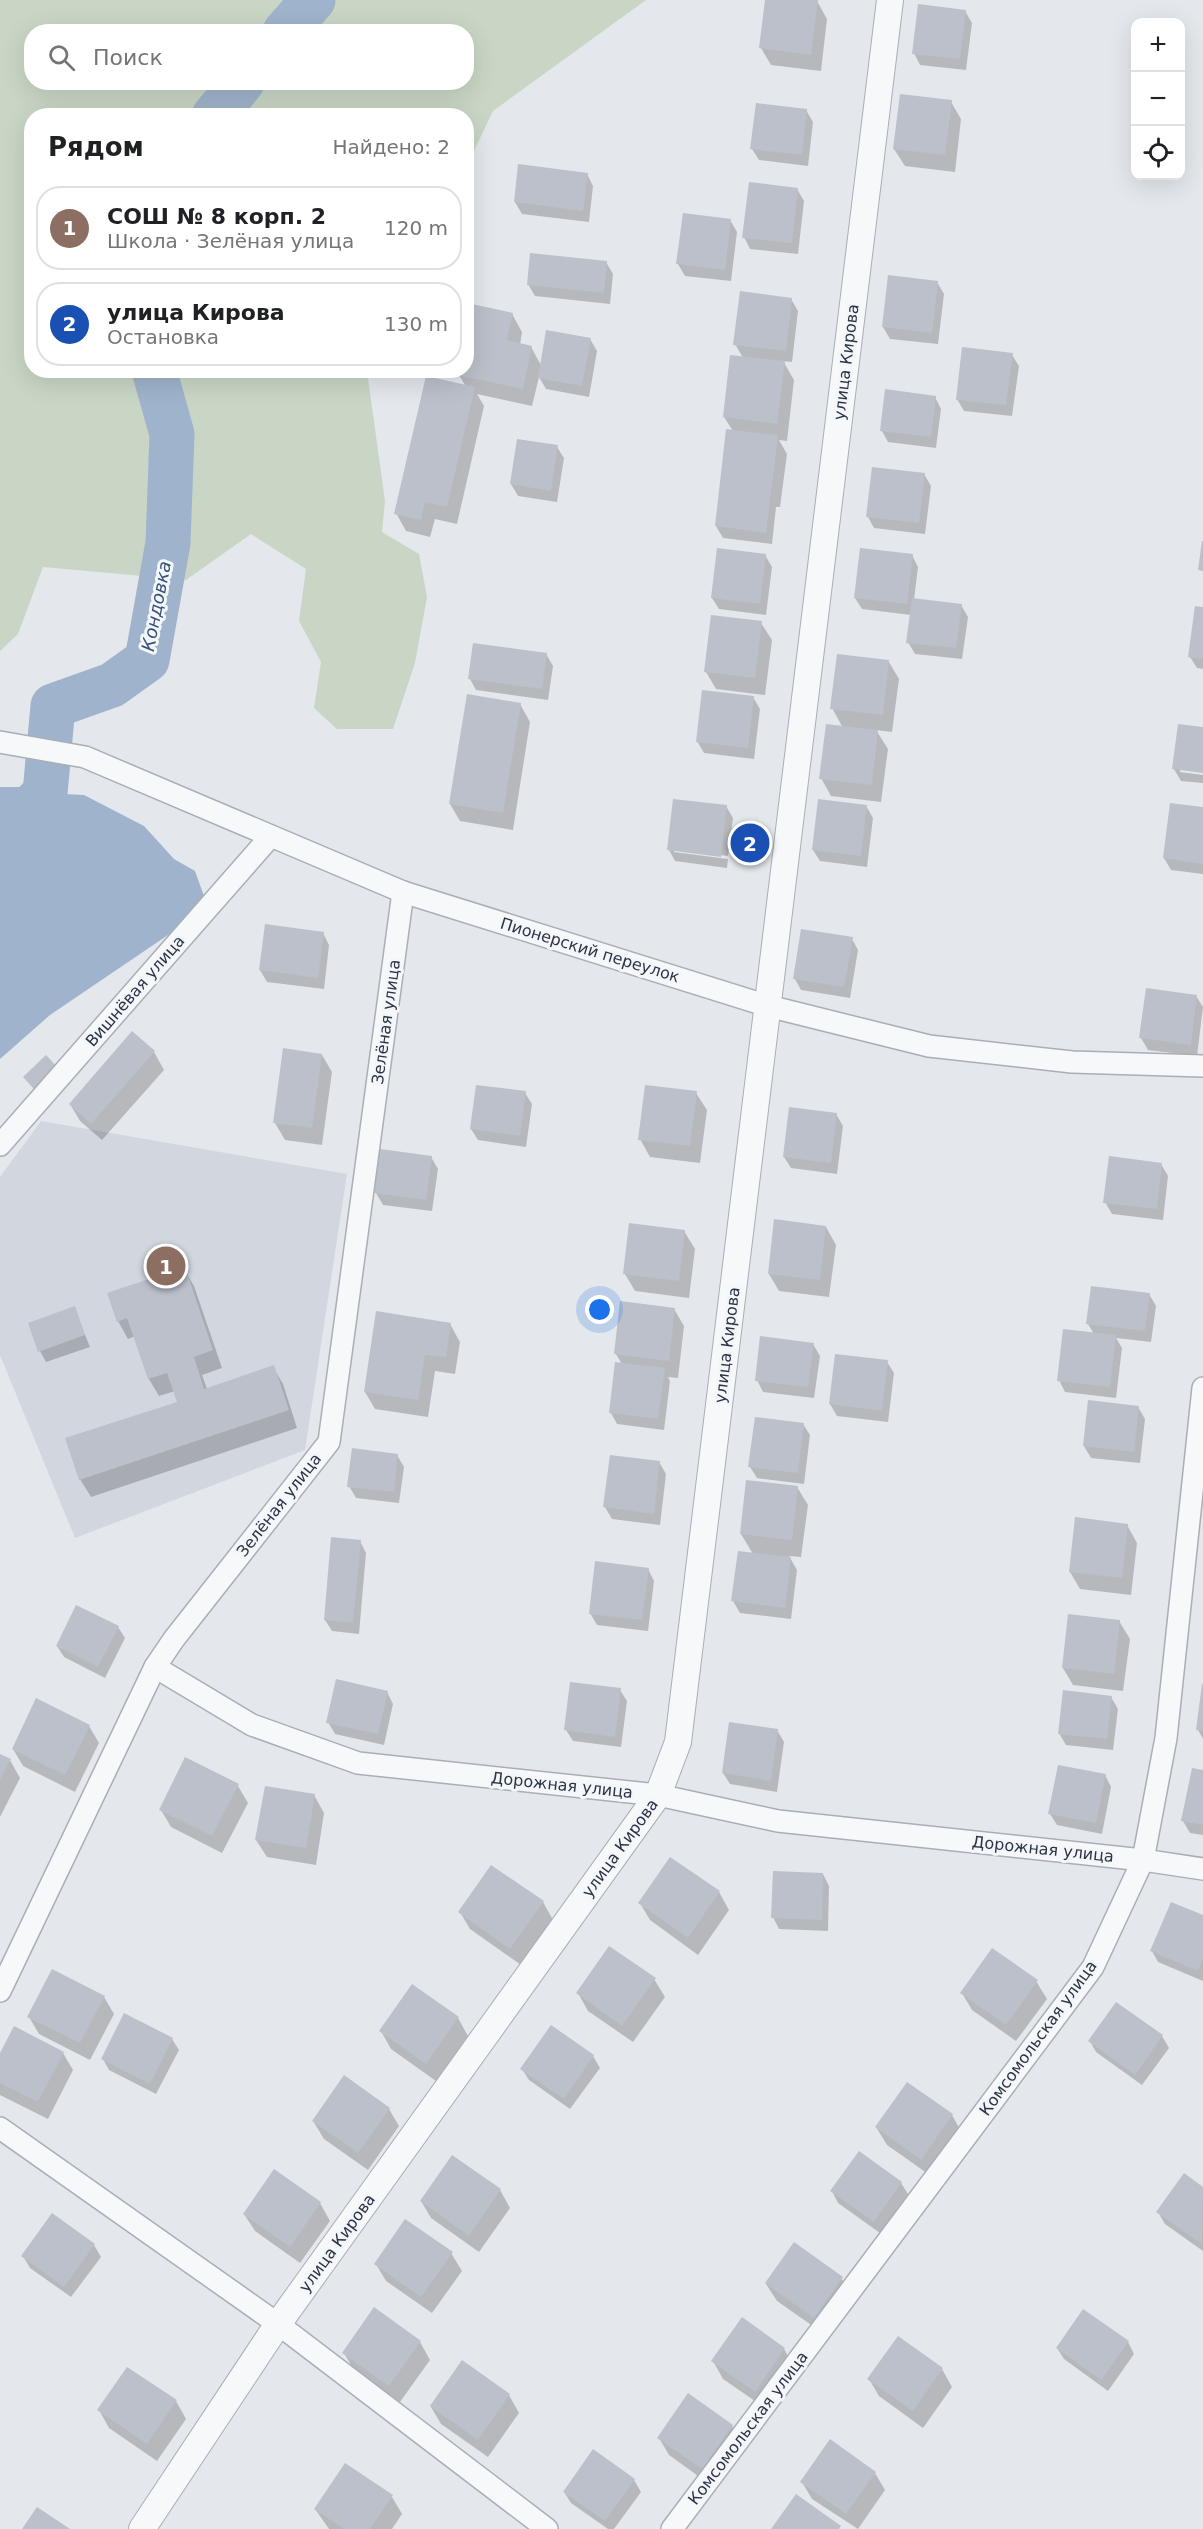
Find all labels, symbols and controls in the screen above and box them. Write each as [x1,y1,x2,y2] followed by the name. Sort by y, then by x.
[1131,18,1185,180] map controls
[1131,18,1185,72] button: +
[24,24,474,90] search box
[45,41,78,74] icon: search
[93,45,163,70] text: Поиск
[1131,72,1185,126] button: −
[1131,126,1185,180] button: locate
[48,132,144,162] text: Рядом
[332,135,450,159] text: Найдено: 2
[107,204,326,229] text: СОШ № 8 корп. 2
[63,216,76,240] text: 1
[384,216,448,240] text: 120 m
[107,229,354,253] text: Школа · Зелёная улица
[107,300,285,325] text: улица Кирова
[829,303,863,421] street label: улица Кирова
[63,312,76,336] text: 2
[384,312,448,336] text: 130 m
[107,325,219,349] text: Остановка
[137,559,175,653] water label: Кондовка
[730,820,770,866] pin: 2
[498,914,682,986] street label: Пионерский переулок
[82,932,188,1050] street label: Вишнёвая улица
[368,958,404,1086] street label: Зелёная улица
[146,1244,186,1288] pin: 1
[710,1286,744,1404] street label: улица Кирова
[585,1295,614,1324] your location
[233,1450,325,1560] street label: Зелёная улица
[490,1768,634,1802] street label: Дорожная улица
[578,1795,662,1901] street label: улица Кирова
[971,1832,1115,1866] street label: Дорожная улица
[975,1957,1101,2119] street label: Комсомольская улица
[295,2190,379,2296] street label: улица Кирова
[684,2348,812,2508] street label: Комсомольская улица

